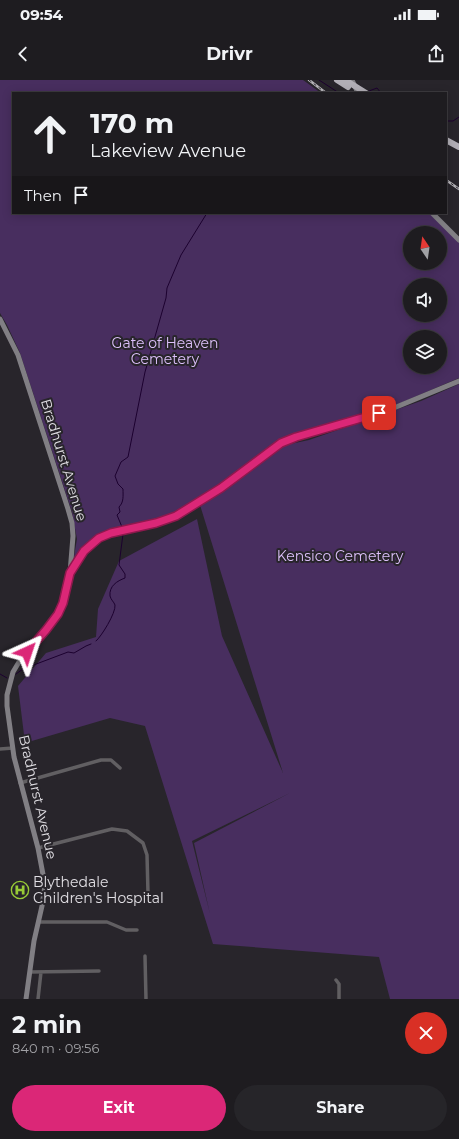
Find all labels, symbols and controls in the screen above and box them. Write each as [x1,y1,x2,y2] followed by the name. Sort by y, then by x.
[20,5,63,24] text: 09:54
[12,43,34,65] icon: back
[206,43,253,65] text: Drivr
[425,43,447,65] icon: share
[90,106,174,140] text: 170 m
[24,108,76,160] icon: ahead
[90,140,246,162] text: Lakeview Avenue
[70,184,92,206] icon: arrive
[24,186,62,205] text: Then
[403,226,447,270] north arrow
[403,226,447,374] map controls
[403,278,447,322] button: sound
[403,330,447,374] button: layers
[112,334,218,368] park label: Gate of Heaven Cemetery
[362,396,396,430] pin
[37,397,91,523] street label: Bradhurst Avenue
[368,402,390,424] icon: arrive
[277,547,404,565] park label: Kensico Cemetery
[6,631,48,673] position arrow
[15,733,61,861] street label: Bradhurst Avenue
[33,873,164,907] place label: Blythedale Children's Hospital
[10,880,30,900] hospital icon: Blythedale Children's Hospital
[12,1010,82,1039] text: 2 min
[405,1012,447,1054] button: close
[12,1040,99,1056] text: 840 m · 09:56
[12,1085,226,1131] button: Exit
[234,1085,447,1131] button: Share

